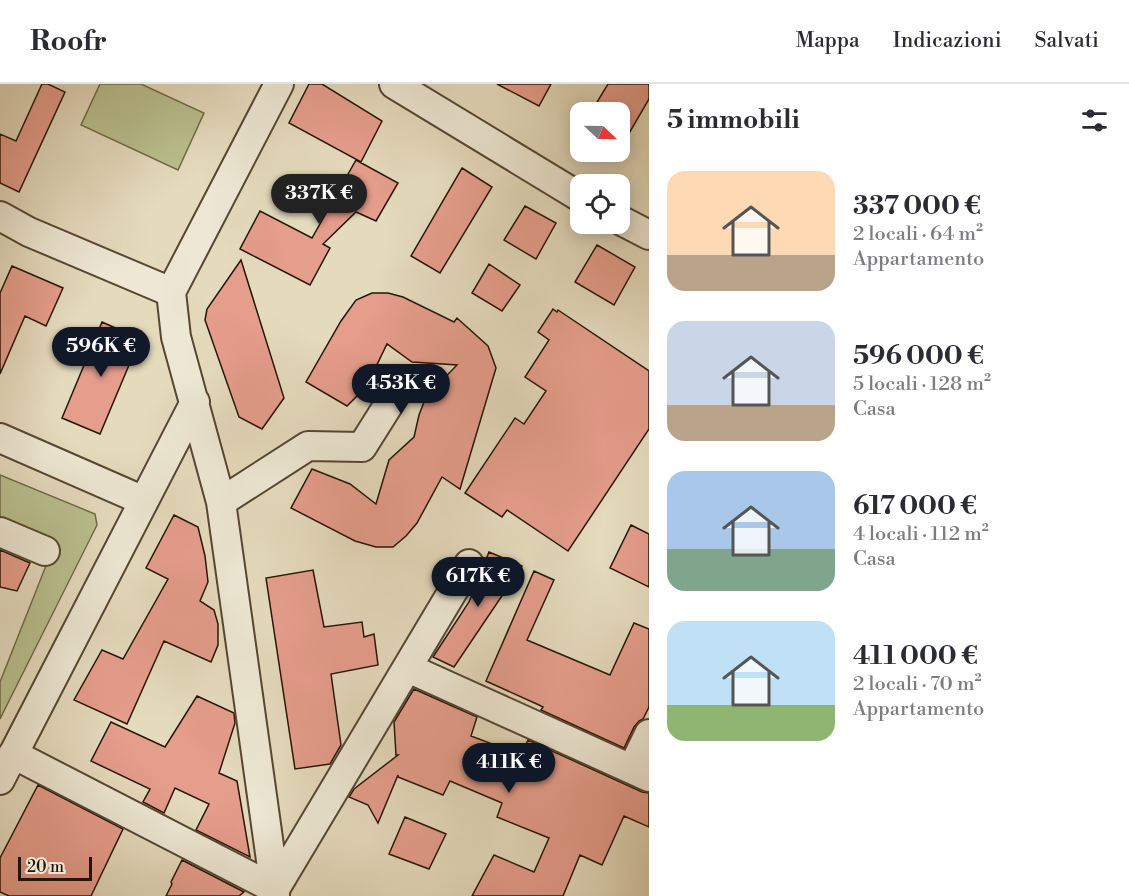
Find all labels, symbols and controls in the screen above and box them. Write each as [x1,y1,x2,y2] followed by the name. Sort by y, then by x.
[30,24,107,59] text: Roofr
[796,28,860,54] text: Mappa
[893,28,1002,54] text: Indicazioni
[1035,28,1099,54] text: Salvati
[570,102,630,162] north arrow
[570,102,630,234] map controls
[667,104,800,136] text: 5 immobili
[1078,104,1111,137] icon: filters
[270,174,368,225] pin: 337K €
[570,174,630,234] button: locate
[285,181,353,206] text: 337K €
[853,190,981,222] text: 337 000 €
[715,195,787,267] icon: home
[853,222,983,247] text: 2 locali · 64 m²
[853,247,984,272] text: Appartamento
[52,327,150,378] pin: 596K €
[66,334,136,359] text: 596K €
[853,340,984,372] text: 596 000 €
[715,345,787,417] icon: home
[352,364,450,415] pin: 453K €
[366,371,436,396] text: 453K €
[853,372,991,397] text: 5 locali · 128 m²
[853,397,896,422] text: Casa
[853,490,977,522] text: 617 000 €
[715,495,787,567] icon: home
[853,522,989,547] text: 4 locali · 112 m²
[853,547,896,572] text: Casa
[429,557,527,608] pin: 617K €
[446,564,510,589] text: 617K €
[853,640,978,672] text: 411 000 €
[715,645,787,717] icon: home
[853,672,981,697] text: 2 locali · 70 m²
[853,697,984,722] text: Appartamento
[460,743,558,794] pin: 411K €
[476,750,542,775] text: 411K €
[18,854,92,882] scale bar
[27,857,64,877] text: 20 m

